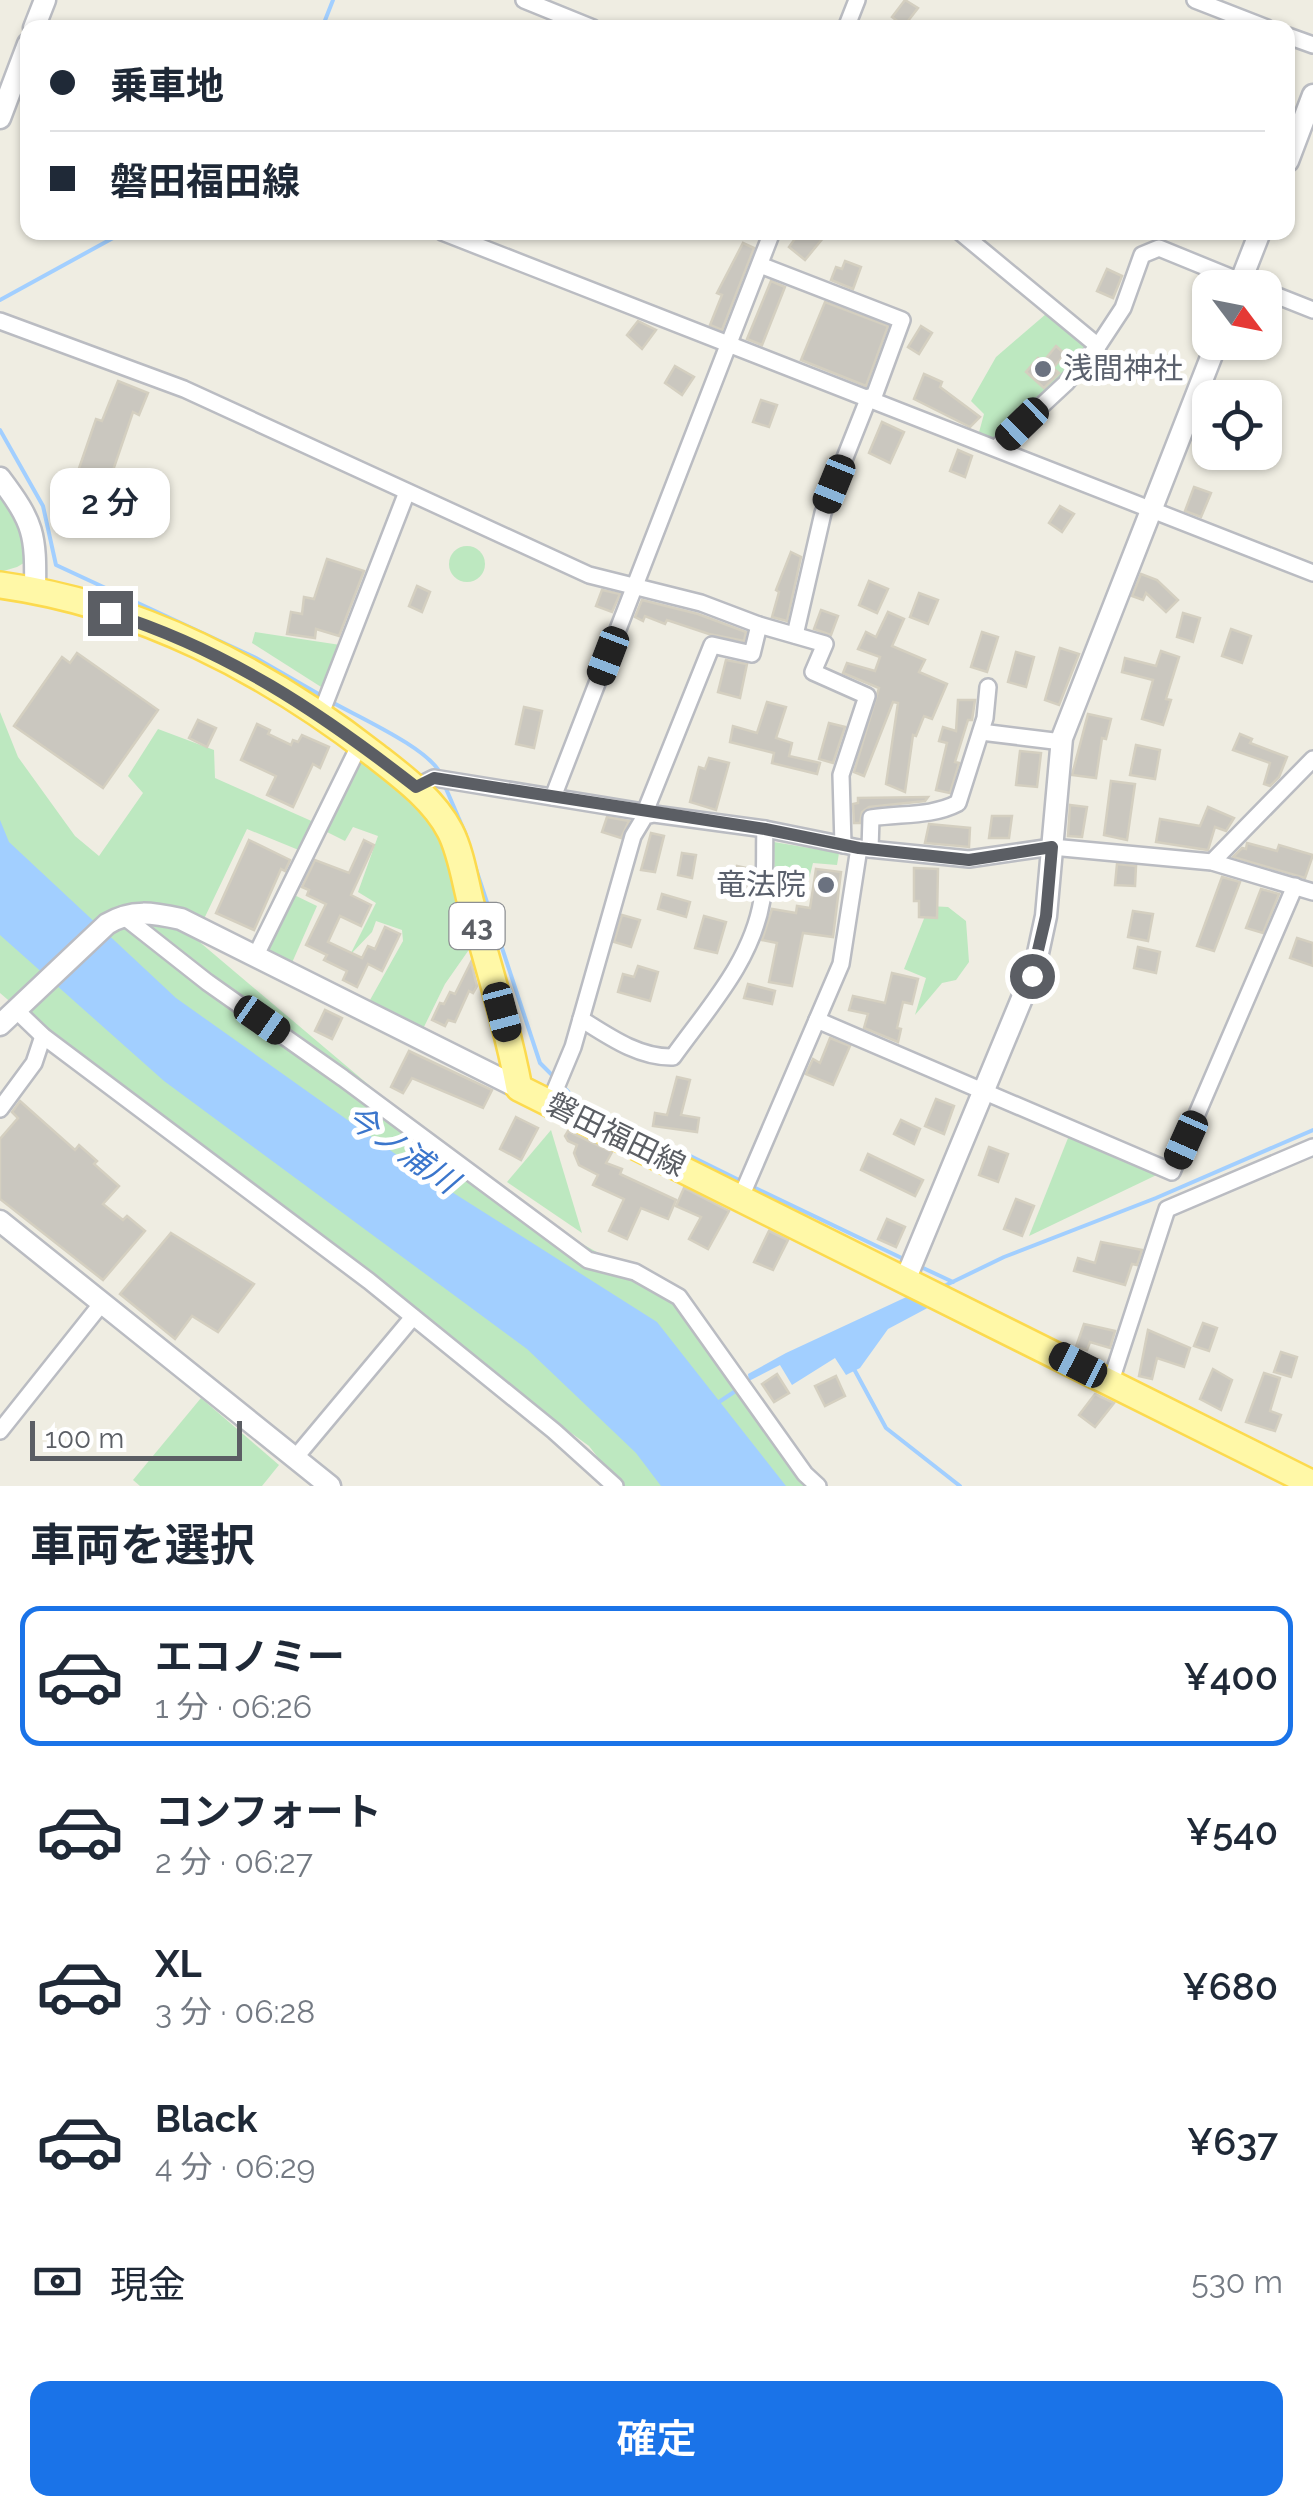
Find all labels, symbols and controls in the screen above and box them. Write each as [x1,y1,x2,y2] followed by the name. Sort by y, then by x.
[110,63,224,108] text: 乗車地
[110,159,300,204] text: 磐田福田線
[1192,270,1282,360] north arrow
[1192,270,1282,470] map controls
[1063,351,1183,386] place label: 浅間神社
[1032,358,1054,380] marker: 浅間神社
[1192,380,1282,470] button: locate
[990,392,1054,456] car
[809,451,859,517] car
[50,468,170,538] callout: 2 分
[81,484,139,521] text: 2 分
[88,591,133,636] route end
[583,623,633,689] car
[716,867,806,902] place label: 竜法院
[815,874,837,896] marker: 竜法院
[450,903,504,949] road number: 43
[1010,954,1055,999] route start
[480,979,524,1045] car
[229,991,295,1049] car
[541,1086,691,1183] street label: 磐田福田線
[339,1097,468,1202] water label: 今ノ浦川
[1160,1106,1212,1174] car
[1044,1338,1112,1392] car
[30,1416,242,1460] scale bar
[45,1422,124,1455] text: 100 m
[30,1519,255,1572] text: 車両を選択
[35,1631,125,1721] icon: car
[155,1634,345,1679] text: エコノミー
[1183,1654,1278,1699] text: ¥400
[155,1688,312,1725] text: 1 分 · 06:26
[35,1786,125,1876] icon: car
[155,1789,382,1834] text: コンフォート
[1186,1809,1278,1854] text: ¥540
[155,1843,313,1880] text: 2 分 · 06:27
[35,1941,125,2031] icon: car
[155,1941,202,1986] text: XL
[1182,1964,1278,2009] text: ¥680
[155,1993,315,2030] text: 3 分 · 06:28
[35,2096,125,2186] icon: car
[155,2096,257,2141] text: Black
[1187,2119,1278,2164] text: ¥637
[155,2148,315,2185] text: 4 分 · 06:29
[30,2254,85,2309] icon: cash
[110,2262,186,2307] text: 現金
[1191,2263,1283,2300] text: 530 m
[30,2381,1283,2496] button: 確定

